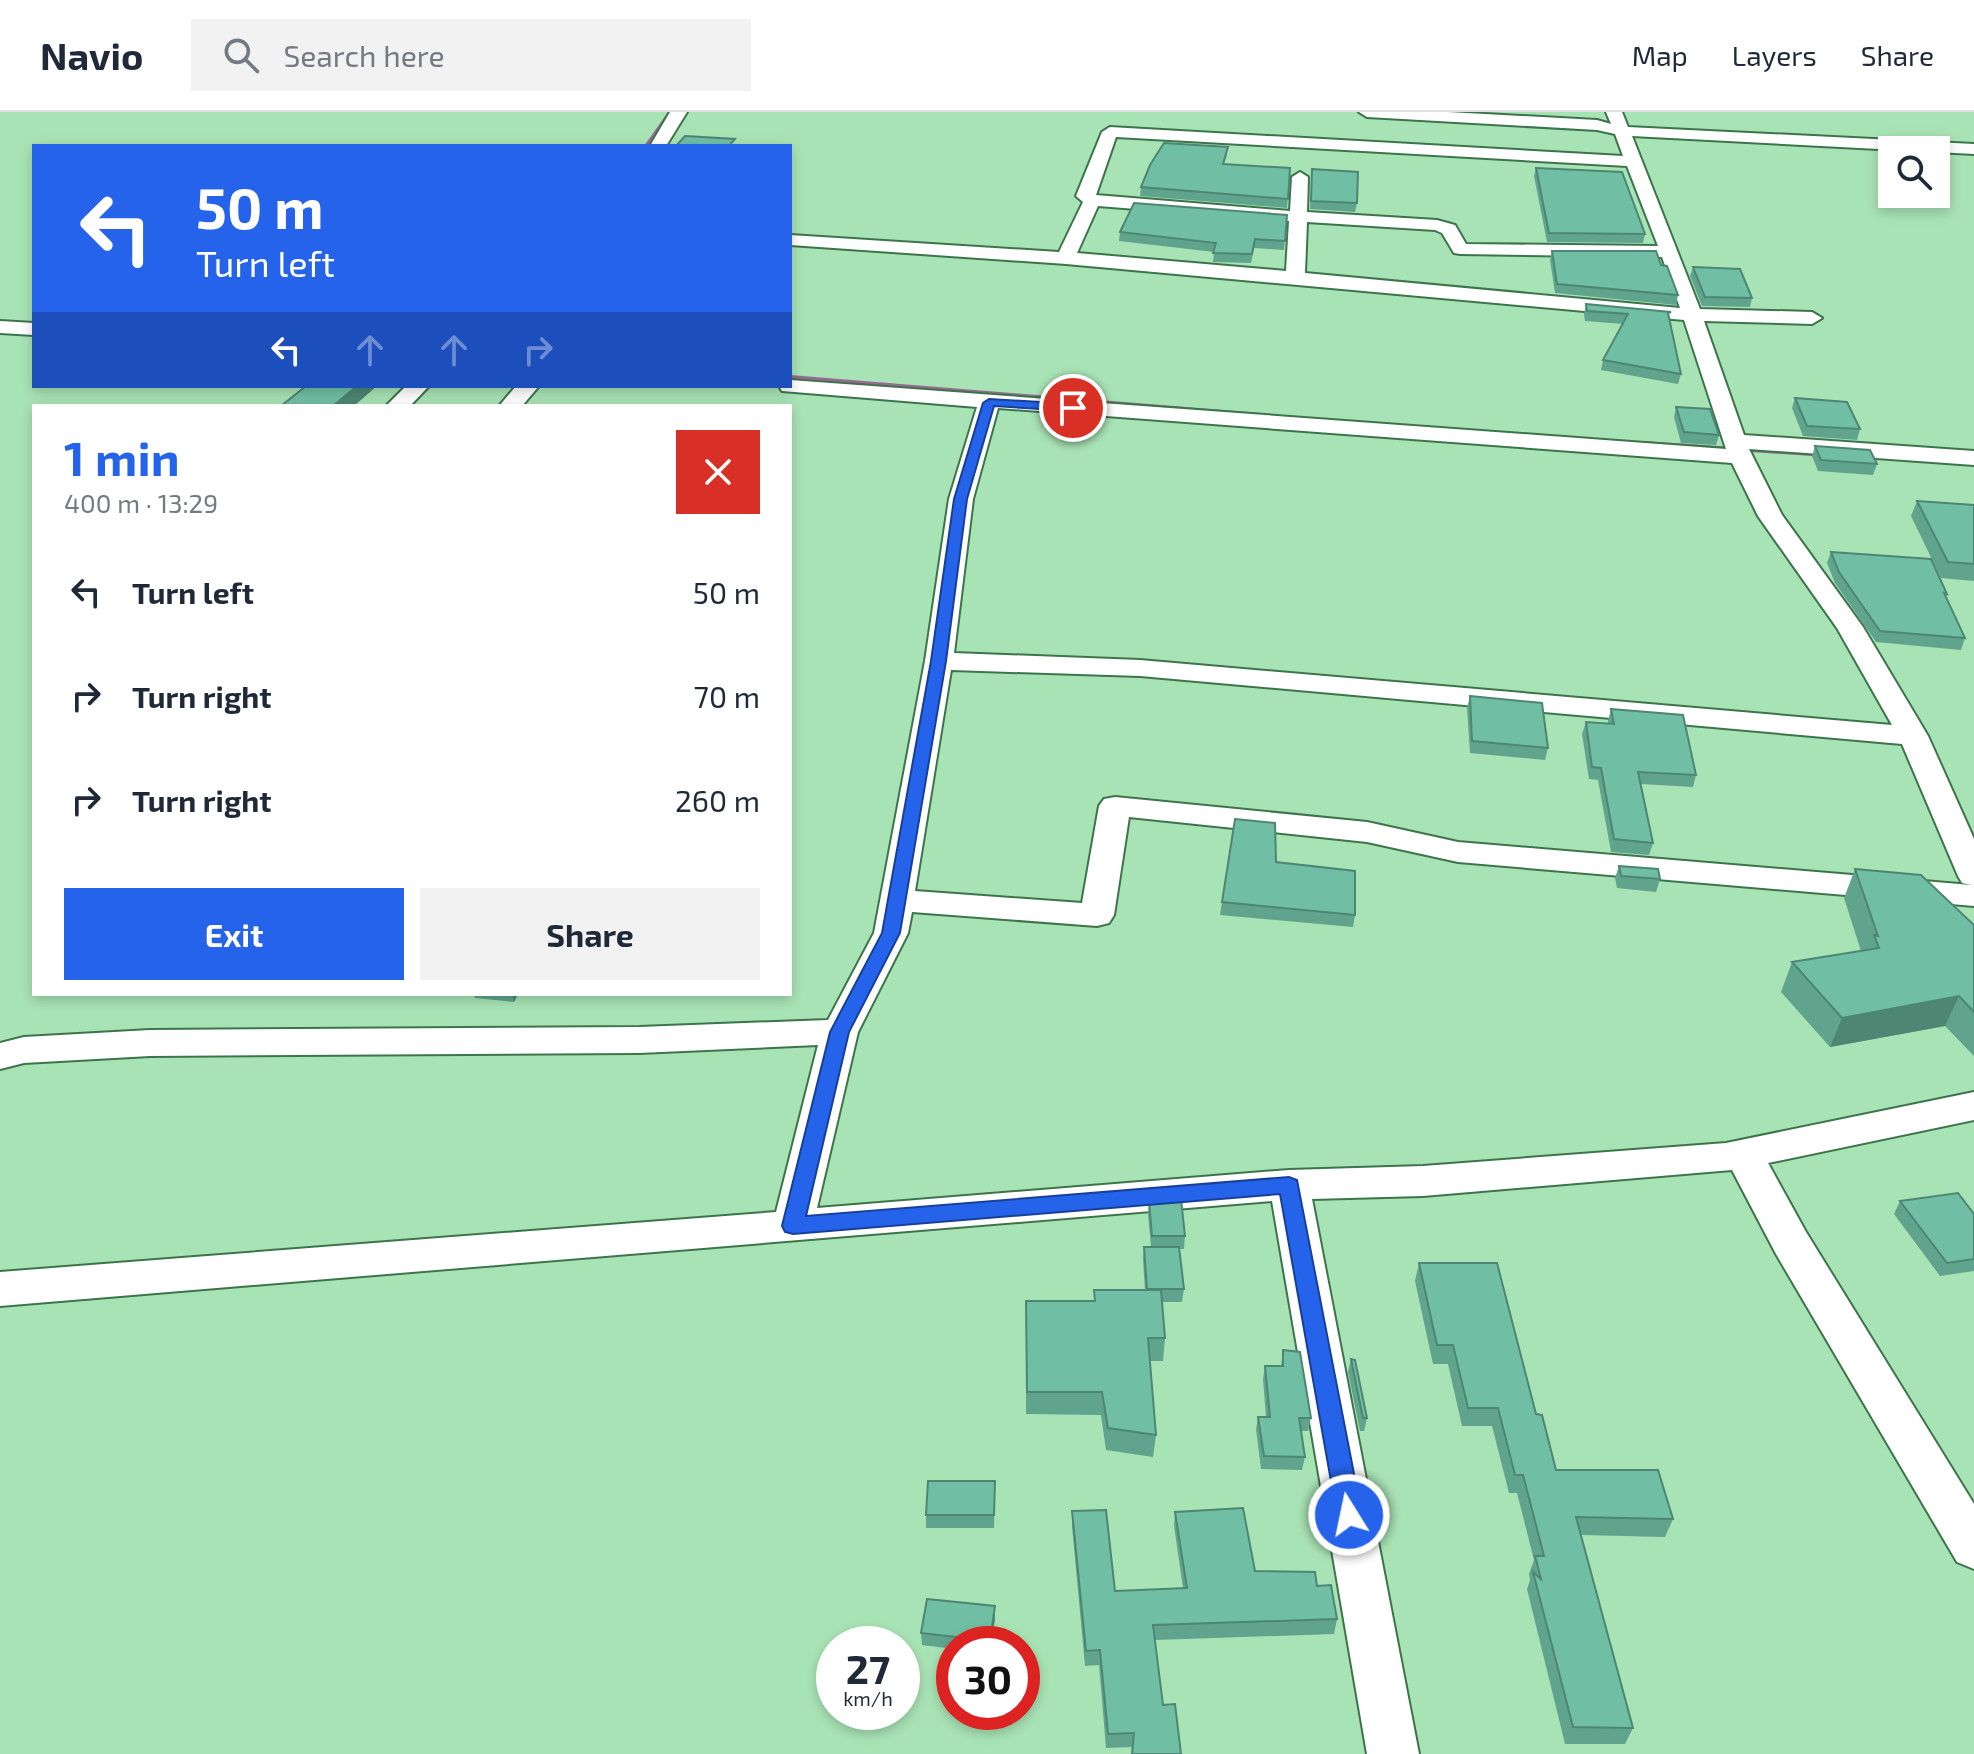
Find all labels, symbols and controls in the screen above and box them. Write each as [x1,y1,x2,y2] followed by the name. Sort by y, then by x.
[191,19,751,91] search box
[40,32,143,78] text: Navio
[219,33,263,77] icon: search
[283,37,445,73] text: Search here
[1632,38,1688,72] text: Map
[1732,38,1817,72] text: Layers
[1861,38,1934,72] text: Share
[1878,136,1950,208] map controls
[1878,136,1950,208] button: search
[196,173,324,240] text: 50 m
[64,176,168,280] icon: left
[196,241,335,284] text: Turn left
[264,328,308,372] icon: left
[348,328,392,372] icon: ahead
[432,328,476,372] icon: ahead
[516,328,560,372] icon: right
[1039,374,1107,442] pin
[1051,386,1095,430] icon: arrive
[64,428,180,486] text: 1 min
[676,430,760,514] button: close
[64,487,218,518] text: 400 m · 13:29
[64,570,108,614] icon: left
[132,574,254,610] text: Turn left
[693,574,760,610] text: 50 m
[64,674,108,718] icon: right
[132,678,272,714] text: Turn right
[694,678,760,714] text: 70 m
[64,778,108,822] icon: right
[132,782,272,818] text: Turn right
[675,782,760,818] text: 260 m
[64,888,404,980] button: Exit
[420,888,760,980] button: Share
[1307,1473,1391,1557] position arrow
[936,1626,1040,1730] speed limit sign: 30
[846,1644,890,1692] text: 27
[843,1686,893,1710] text: km/h

